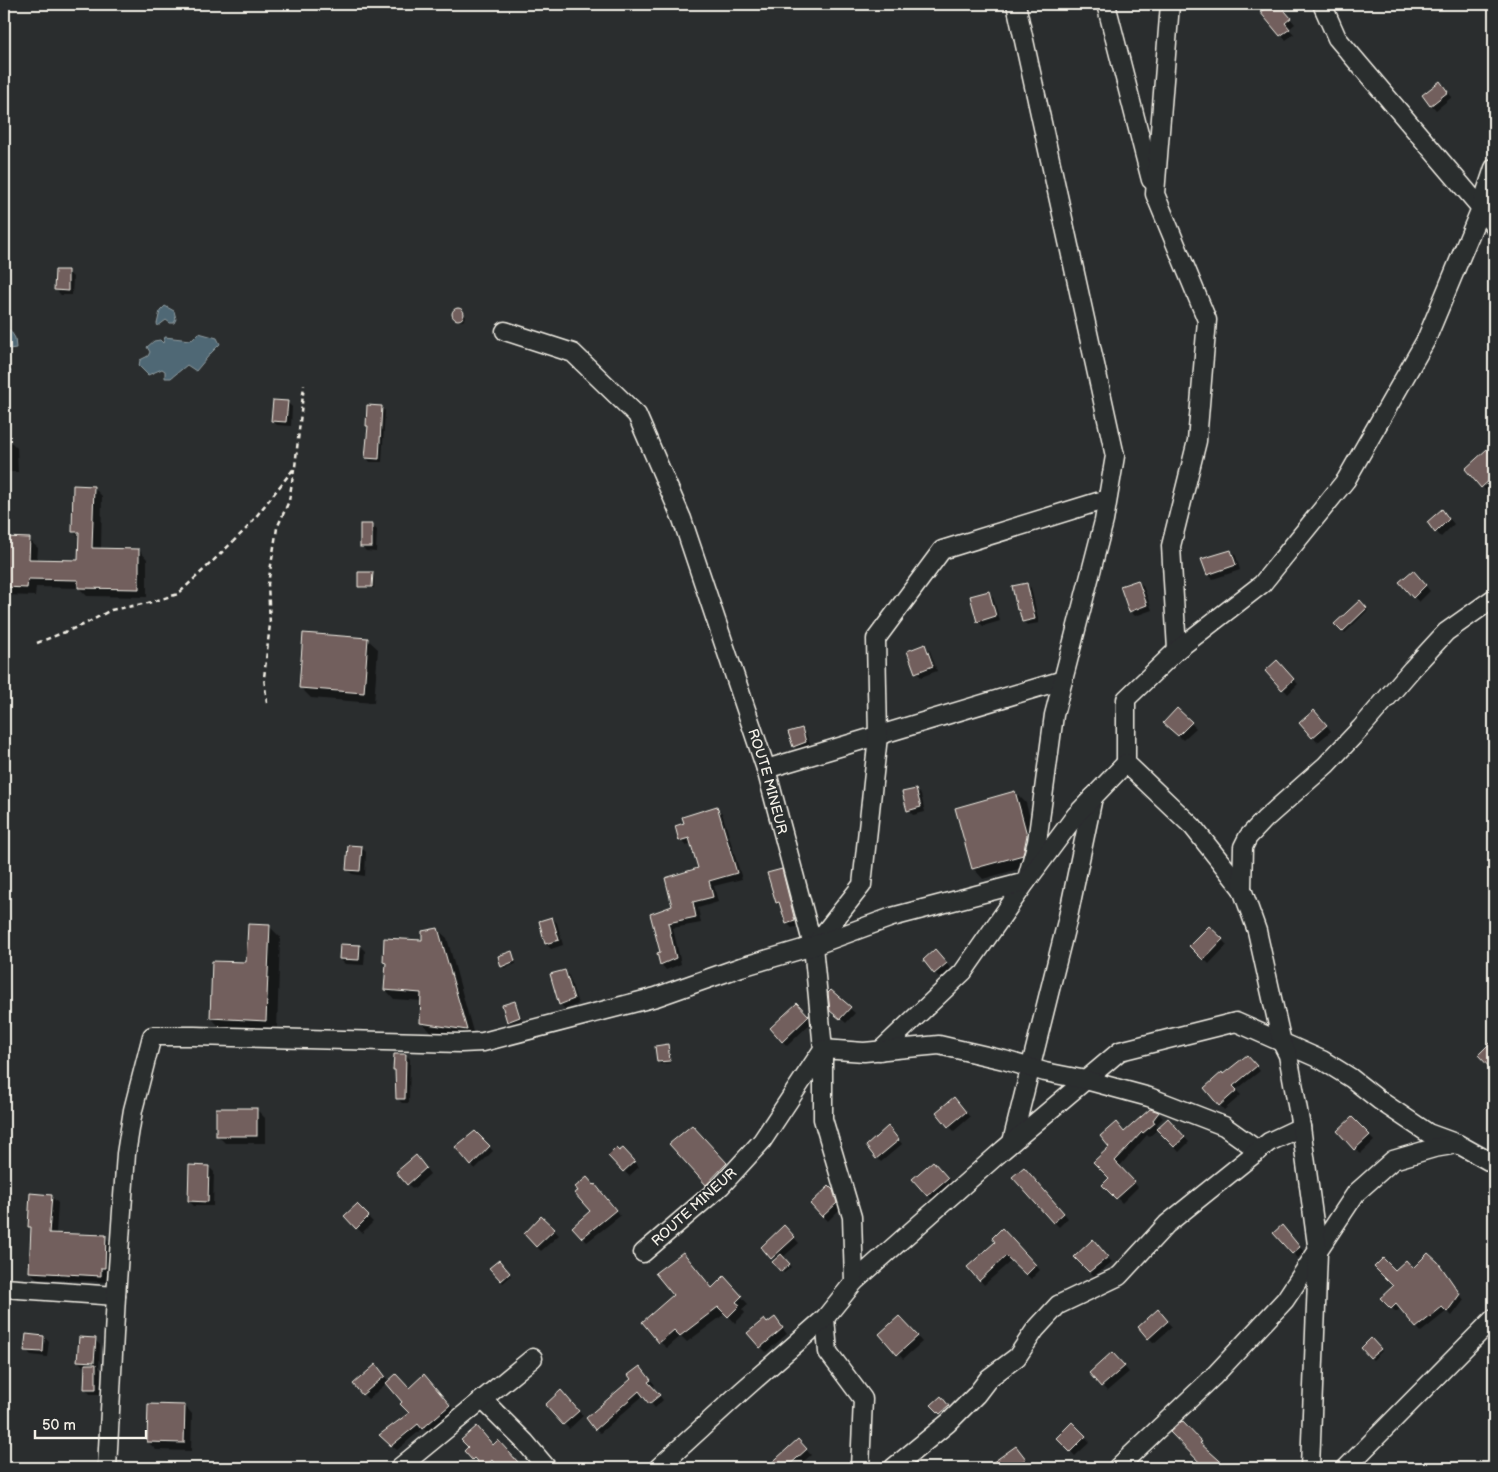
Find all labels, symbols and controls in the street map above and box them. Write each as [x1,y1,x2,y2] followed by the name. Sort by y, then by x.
[745,726,791,836] street label: ROUTE MINEUR
[648,1164,740,1250] street label: ROUTE MINEUR
[35,1407,146,1439] scale bar
[42,1416,76,1435] text: 50 m

